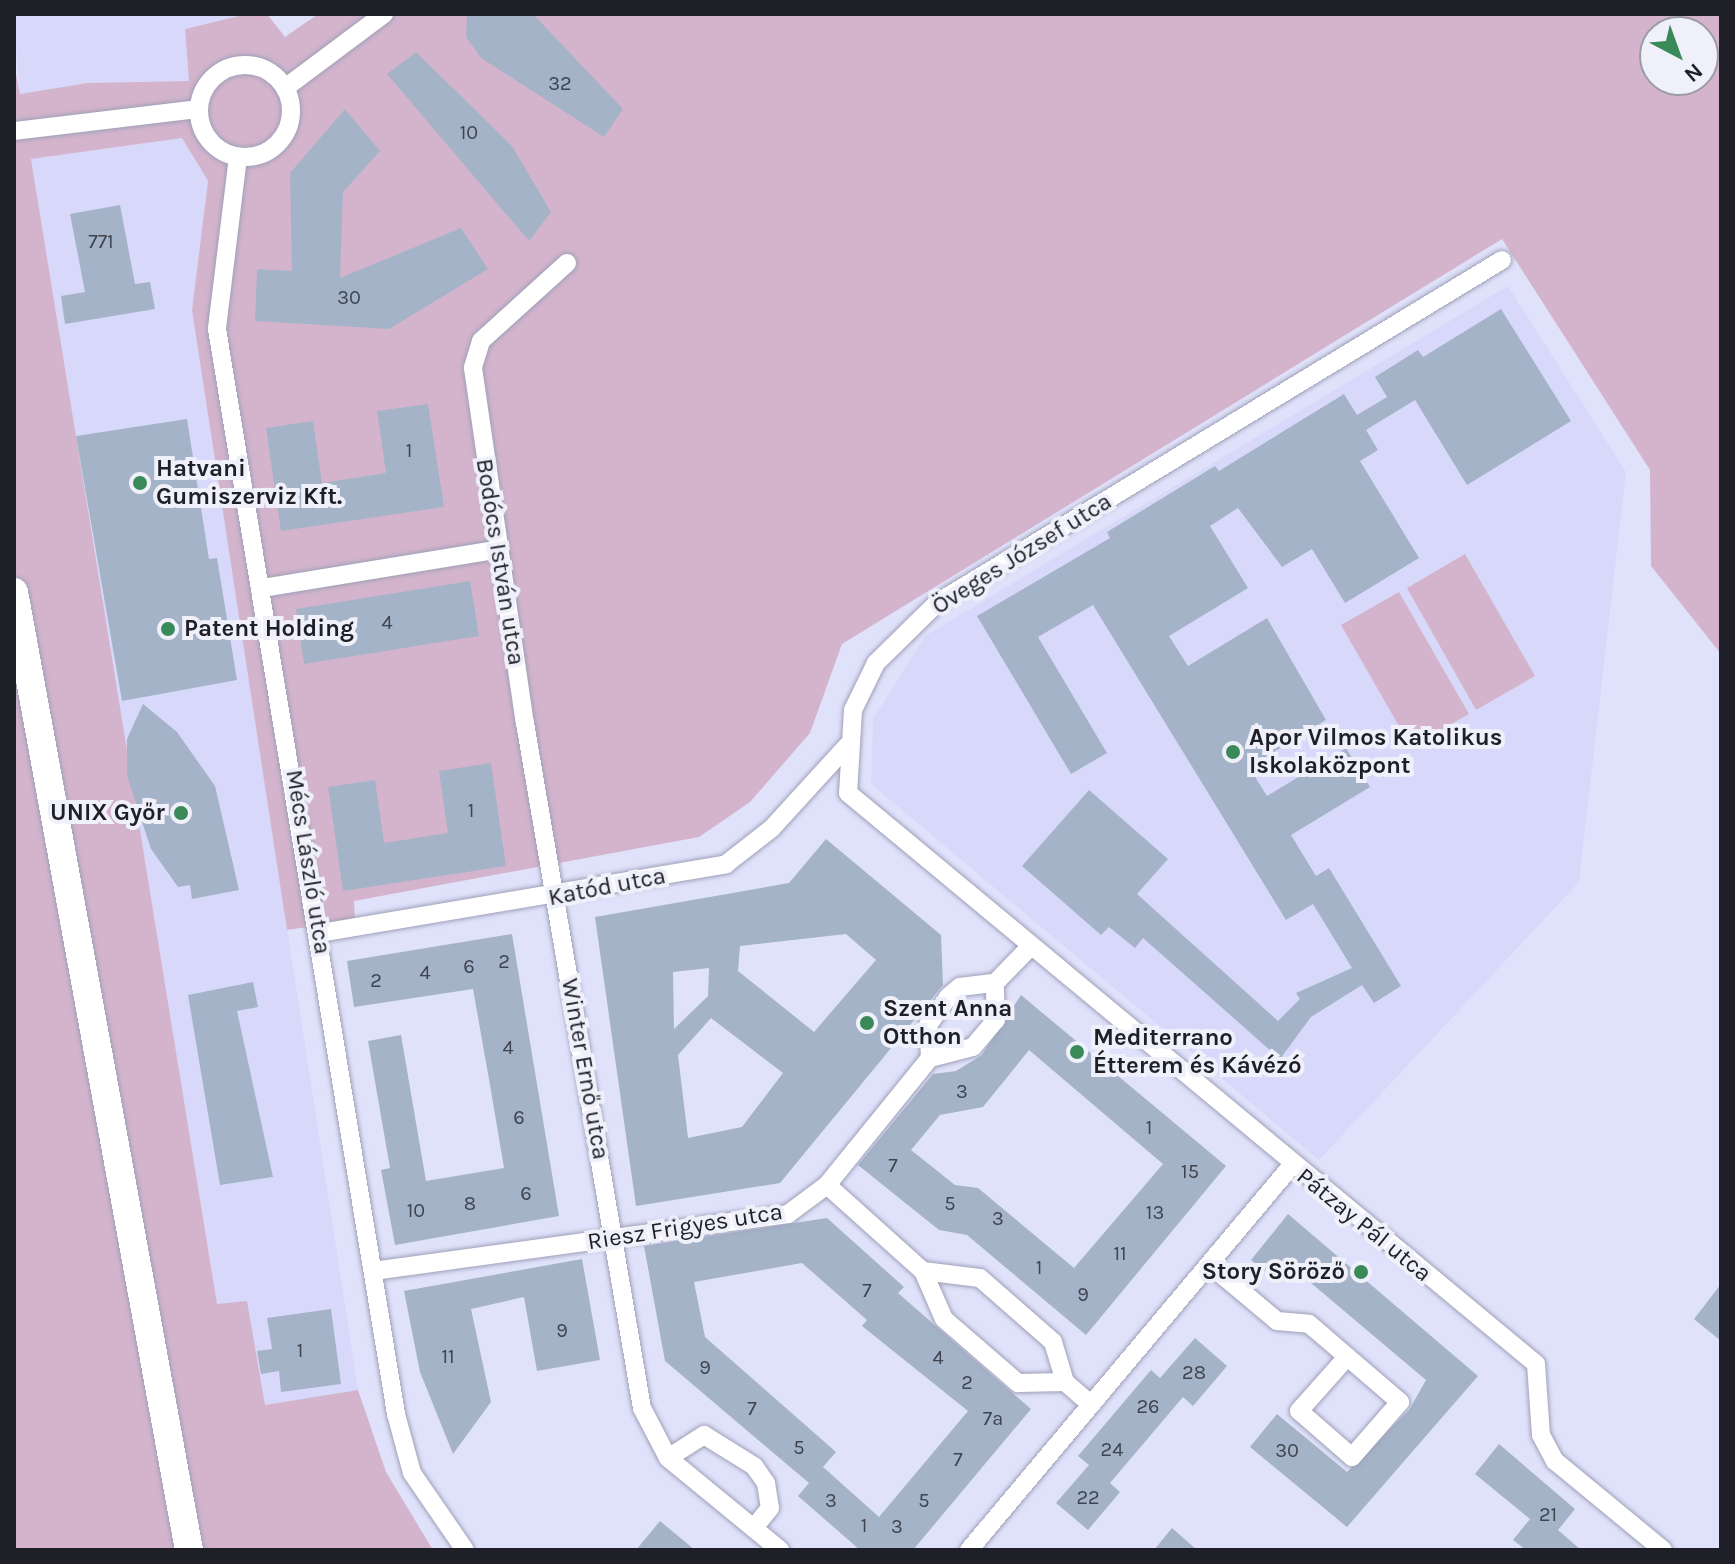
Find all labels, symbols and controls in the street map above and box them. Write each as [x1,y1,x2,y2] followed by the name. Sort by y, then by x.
[1639,16,1719,96] north arrow
[1679,58,1708,88] text: N
[548,71,572,95] house number: 32
[460,120,478,144] house number: 10
[88,229,114,253] house number: 771
[337,285,361,309] house number: 30
[406,438,412,462] house number: 1
[156,455,342,511] place label: Hatvani Gumiszerviz Kft.
[469,457,531,667] street label: Bodócs István utca
[131,474,149,492] marker: Hatvani Gumiszerviz Kft.
[927,487,1117,621] street label: Öveges József utca
[381,610,393,634] house number: 4
[184,615,354,643] place label: Patent Holding
[159,620,177,638] marker: Patent Holding
[1249,724,1502,780] place label: Apor Vilmos Katolikus Iskolaközpont
[1224,743,1242,761] marker: Apor Vilmos Katolikus Iskolaközpont
[279,768,337,956] street label: Mécs László utca
[468,798,474,822] house number: 1
[50,799,165,827] place label: UNIX Győr
[172,804,190,822] marker: UNIX Győr
[546,862,668,912] street label: Katód utca
[498,949,510,973] house number: 2
[463,954,475,978] house number: 6
[419,960,431,984] house number: 4
[370,968,382,992] house number: 2
[555,976,615,1162] street label: Winter Ernő utca
[883,995,1012,1051] place label: Szent Anna Otthon
[858,1014,876,1032] marker: Szent Anna Otthon
[1093,1024,1302,1080] place label: Mediterrano Étterem és Kávézó
[502,1035,514,1059] house number: 4
[1068,1043,1086,1061] marker: Mediterrano Étterem és Kávézó
[956,1079,968,1103] house number: 3
[513,1105,525,1129] house number: 6
[1146,1115,1152,1139] house number: 1
[888,1153,898,1177] house number: 7
[1181,1159,1199,1183] house number: 15
[1291,1162,1437,1288] street label: Pátzay Pál utca
[520,1181,532,1205] house number: 6
[464,1191,476,1215] house number: 8
[944,1191,956,1215] house number: 5
[585,1197,785,1257] street label: Riesz Frigyes utca
[407,1198,425,1222] house number: 10
[1146,1200,1164,1224] house number: 13
[992,1206,1004,1230] house number: 3
[1113,1241,1127,1265] house number: 11
[1036,1255,1042,1279] house number: 1
[1202,1258,1345,1286] place label: Story Söröző
[1352,1263,1370,1281] marker: Story Söröző
[862,1278,872,1302] house number: 7
[1077,1282,1089,1306] house number: 9
[556,1318,568,1342] house number: 9
[297,1338,303,1362] house number: 1
[441,1344,455,1368] house number: 11
[932,1345,944,1369] house number: 4
[699,1355,711,1379] house number: 9
[1182,1360,1206,1384] house number: 28
[961,1370,973,1394] house number: 2
[1136,1394,1160,1418] house number: 26
[747,1396,757,1420] house number: 7
[983,1406,1003,1430] house number: 7a
[793,1435,805,1459] house number: 5
[1101,1437,1123,1461] house number: 24
[1275,1438,1299,1462] house number: 30
[953,1447,963,1471] house number: 7
[1076,1485,1100,1509] house number: 22
[825,1488,837,1512] house number: 3
[918,1488,930,1512] house number: 5
[1539,1502,1557,1526] house number: 21
[861,1513,867,1537] house number: 1
[891,1514,903,1538] house number: 3

